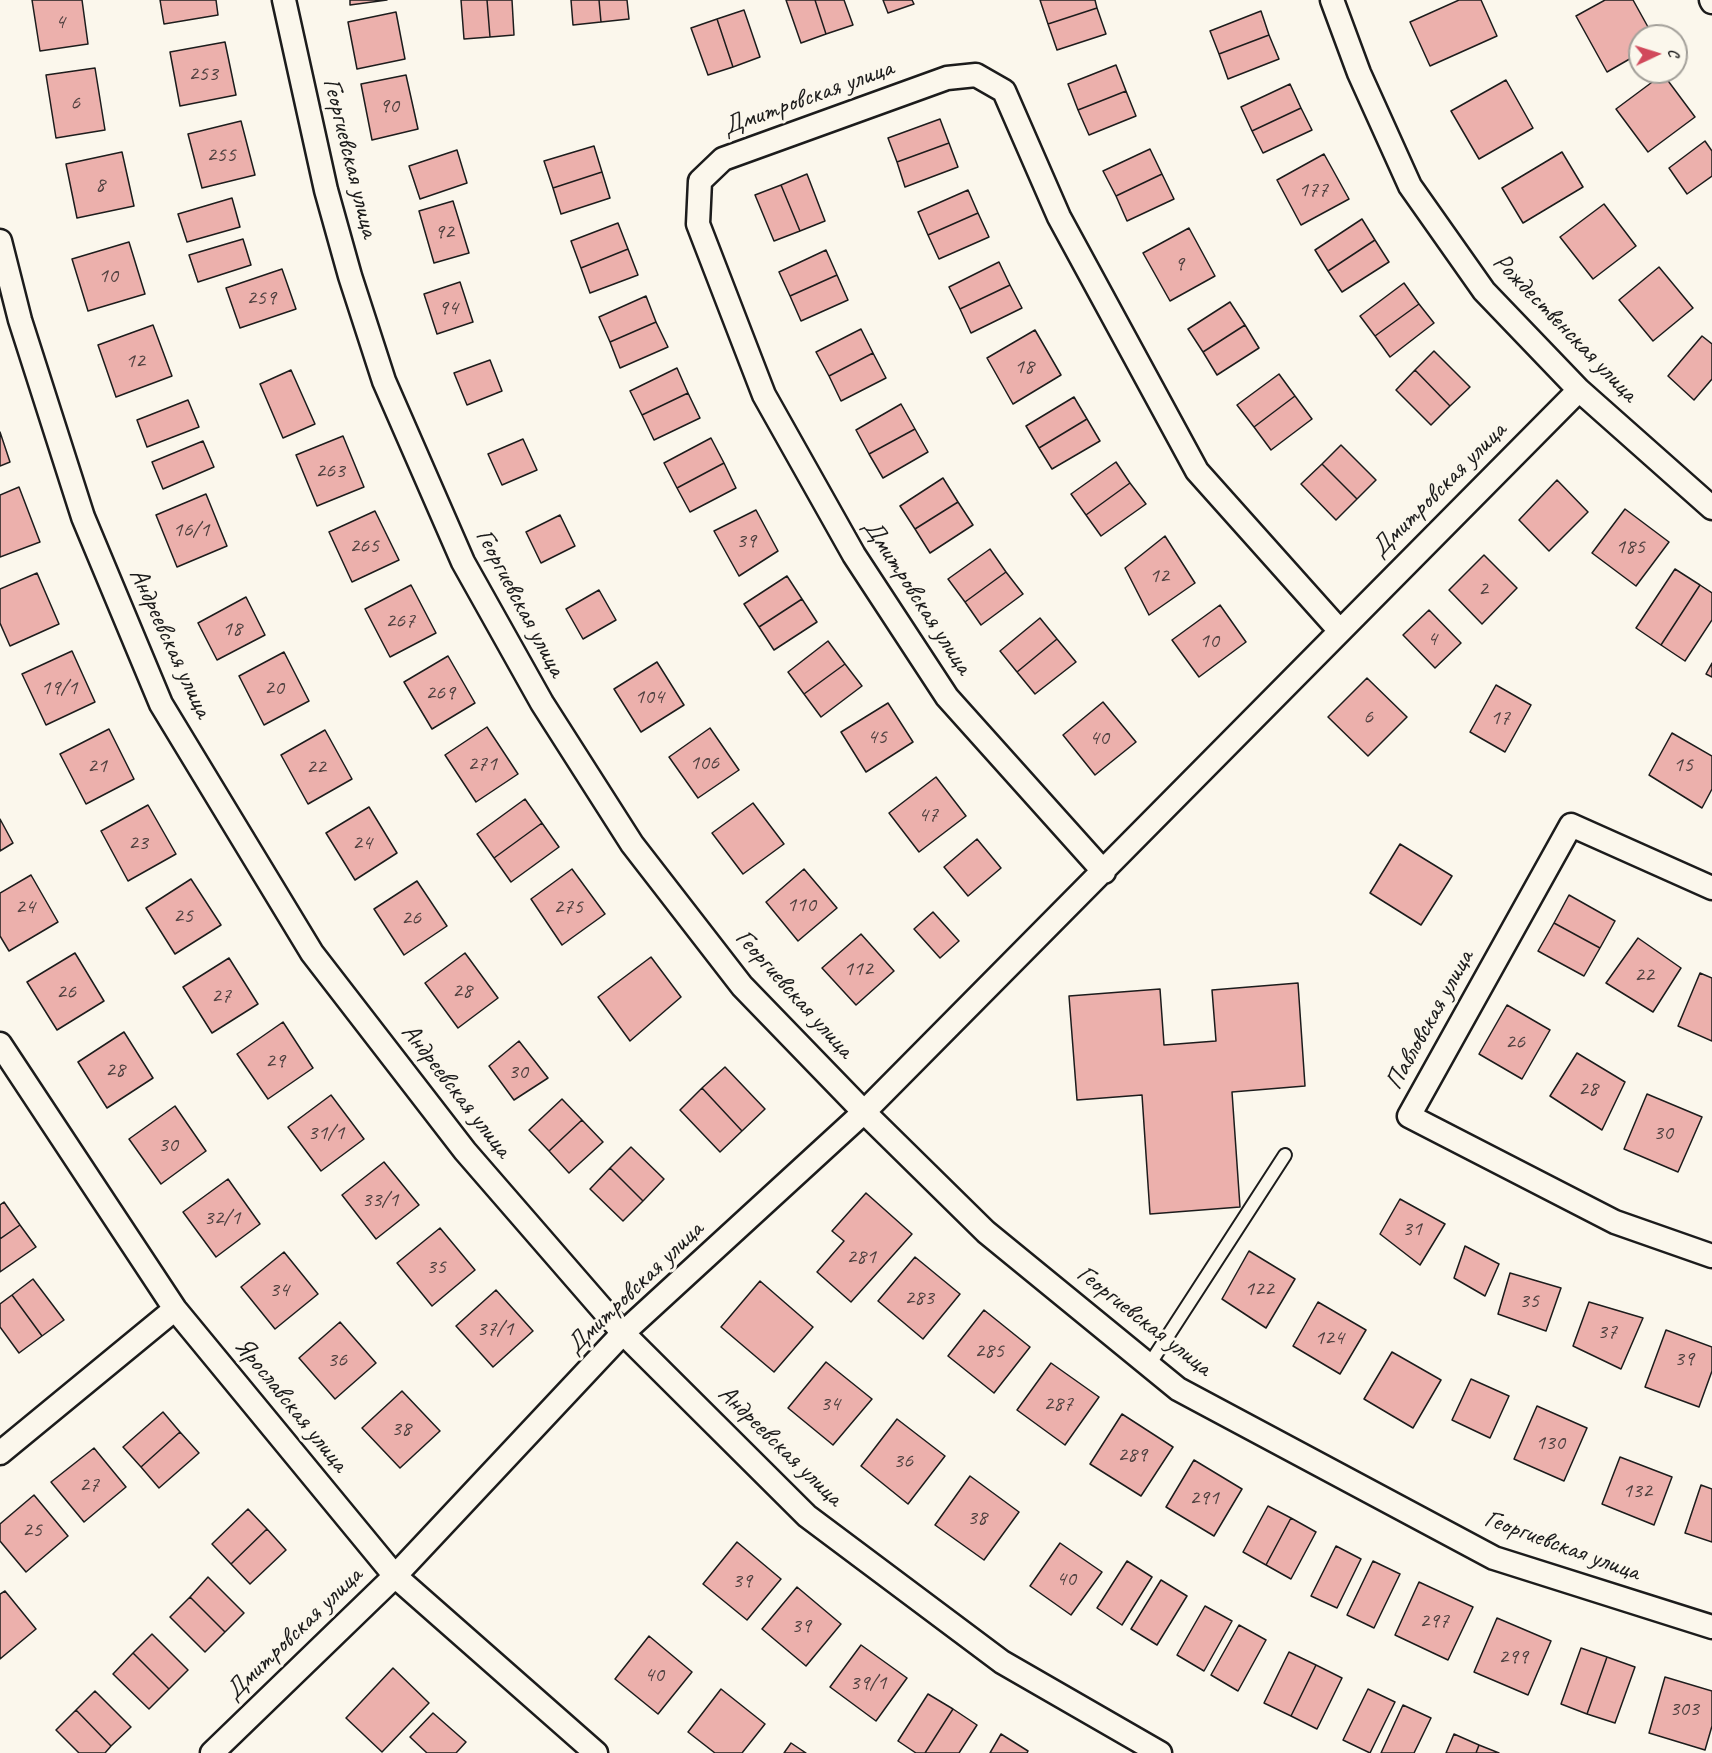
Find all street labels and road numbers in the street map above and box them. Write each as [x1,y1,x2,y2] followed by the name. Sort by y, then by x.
[719,53,897,143] street label: Дмитровская улица
[315,75,385,241] street label: Георгиевская улица
[1486,247,1644,409] street label: Рождественская улица
[1365,416,1513,564] street label: Дмитровская улица
[855,513,979,681] street label: Дмитровская улица
[468,524,572,682] street label: Георгиевская улица
[122,563,218,723] street label: Андреевская улица
[728,923,860,1065] street label: Георгиевская улица
[1379,945,1481,1095] street label: Павловская улица
[394,1018,518,1164] street label: Андреевская улица
[560,1215,710,1361] street label: Дмитровская улица
[1070,1259,1218,1383] street label: Георгиевская улица
[227,1331,355,1479] street label: Ярославская улица
[711,1379,849,1513] street label: Андреевская улица
[1480,1503,1644,1589] street label: Георгиевская улица
[219,1561,369,1707] street label: Дмитровская улица

